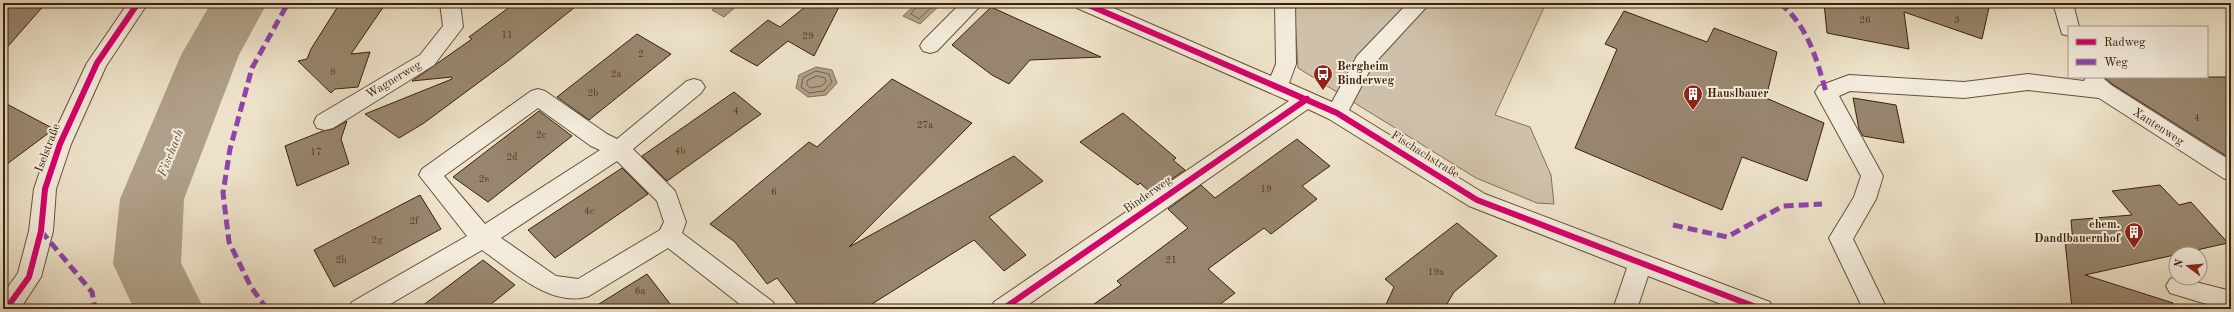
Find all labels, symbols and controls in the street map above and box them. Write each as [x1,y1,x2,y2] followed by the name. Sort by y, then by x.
[1859,15,1871,25] house number: 26
[1954,15,1960,25] house number: 3
[2068,26,2208,78] legend
[501,30,513,40] house number: 11
[802,31,814,41] house number: 29
[2104,37,2146,49] text: Radweg
[638,49,644,59] house number: 2
[2104,57,2128,69] text: Weg
[364,59,424,101] street label: Wagnerweg
[1337,61,1394,87] place label: Bergheim Binderweg
[1312,63,1334,91] bus stop icon: Bergheim Binderweg
[330,67,336,77] house number: 8
[611,69,621,79] house number: 2a
[1682,83,1704,111] building icon: Hauslbauer
[588,88,598,98] house number: 2b
[1707,88,1768,100] place label: Hauslbauer
[733,106,739,116] house number: 4
[2130,106,2186,148] street label: Xantenweg
[2194,113,2200,123] house number: 4
[917,120,933,130] house number: 27a
[33,122,63,174] street label: Iselstraße
[155,127,187,180] water label: Fischach
[1389,129,1462,181] street label: Fischachstraße
[536,130,547,140] house number: 2c
[675,146,685,156] house number: 4b
[310,147,322,157] house number: 17
[506,152,518,162] house number: 2d
[479,174,490,184] house number: 2e
[1122,174,1175,216] street label: Binderweg
[1260,184,1272,194] house number: 19
[771,187,777,197] house number: 6
[584,206,595,216] house number: 4c
[409,216,419,226] house number: 2f
[2034,219,2121,245] place label: ehem. Dandlbauernhof
[2123,221,2145,249] building icon: ehem. Dandlbauernhof
[371,235,383,245] house number: 2g
[2168,246,2208,286] north arrow
[335,255,347,265] house number: 2h
[1165,255,1177,265] house number: 21
[2173,258,2186,269] text: N
[1428,267,1444,277] house number: 19a
[635,286,645,296] house number: 6a

